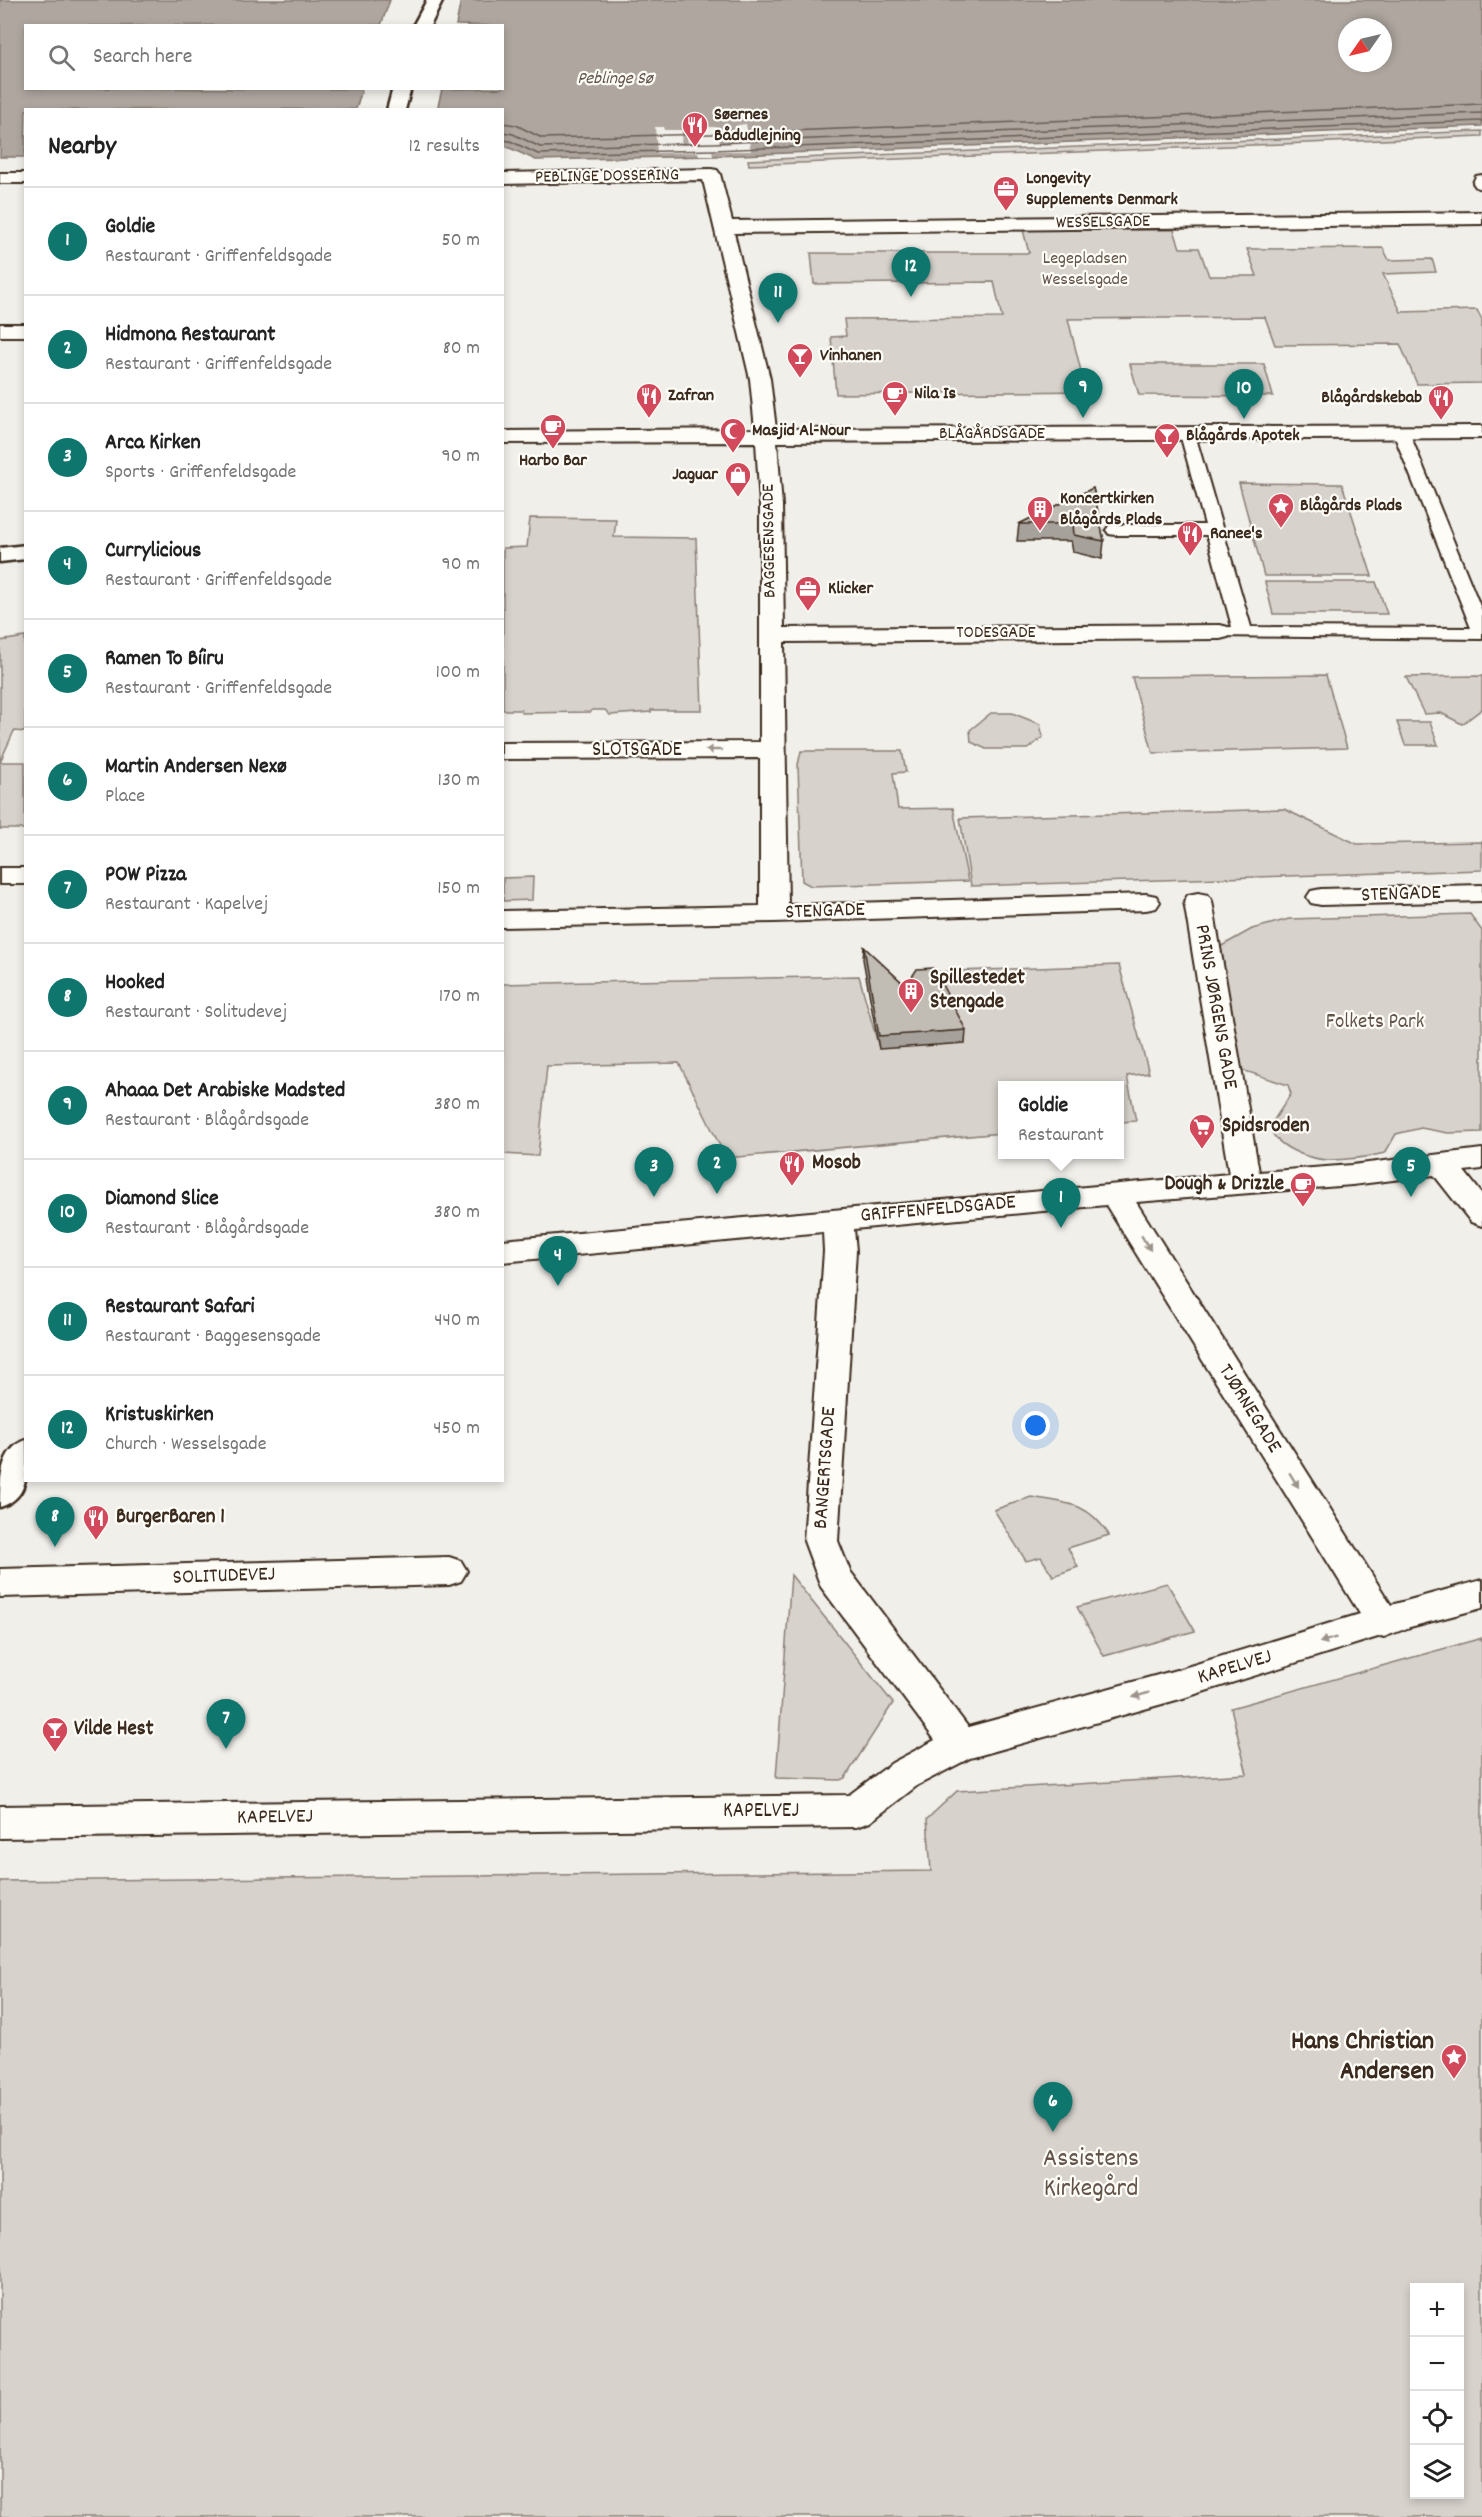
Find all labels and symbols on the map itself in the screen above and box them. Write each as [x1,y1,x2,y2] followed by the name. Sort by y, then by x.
[1338,18,1392,72] north arrow
[577,67,655,92] water label: Peblinge Sø
[714,103,801,149] place label: Søernes Bådudlejning
[680,110,710,148] restaurant icon: Søernes Bådudlejning
[535,163,679,191] street label: PEBLINGE DOSSERING
[1026,167,1178,213] place label: Longevity Supplements Denmark
[991,174,1021,212] office icon: Longevity Supplements Denmark
[1056,210,1150,236] street label: WESSELSGADE
[1042,247,1128,293] park label: Legepladsen Wesselsgade
[892,248,930,297] pin: 12
[758,274,798,323] pin: 11
[785,341,815,379] bar icon: Vinhanen
[820,344,882,369] place label: Vinhanen
[1064,368,1102,418] pin: 9
[1224,370,1264,419] pin: 10
[880,379,910,417] cafe icon: Nila Is
[634,381,664,419] restaurant icon: Zafran
[914,382,957,407] place label: Nila Is
[1426,383,1456,421] restaurant icon: Blågårdskebab
[668,384,714,409] place label: Zafran
[1321,386,1422,411] place label: Blågårdskebab
[538,412,568,450] cafe icon: Harbo Bar
[718,416,748,454] mosque icon: Masjid Al-Nour
[752,419,851,444] place label: Masjid Al-Nour
[1152,421,1182,459] bar icon: Blågårds Apotek
[939,422,1045,447] street label: BLÅGÅRDSGADE
[1186,424,1300,449] place label: Blågårds Apotek
[519,449,587,474] place label: Harbo Bar
[723,460,753,498] shop icon: Jaguar
[672,463,718,488] place label: Jaguar
[757,484,783,598] street label: BAGGESENSGADE
[1060,487,1163,533] place label: Koncertkirken Blågårds Plads
[1266,491,1296,529] place icon: Blågårds Plads
[1025,494,1055,532] building icon: Koncertkirken Blågårds Plads
[1300,494,1403,519] place label: Blågårds Plads
[1175,519,1205,557] restaurant icon: Ranee's
[1210,522,1263,547] place label: Ranee's
[793,574,823,612] office icon: Klicker
[828,577,873,602] place label: Klicker
[956,621,1036,646] street label: TODESGADE
[592,736,682,766] street label: SLOTSGADE
[704,745,723,755] one-way arrow
[1360,879,1442,911] street label: STENGADE
[784,896,866,928] street label: STENGADE
[1186,922,1244,1092] street label: PRINS JØRGENS GADE
[930,964,1025,1018] place label: Spillestedet Stengade
[896,976,926,1014] building icon: Spillestedet Stengade
[1326,1008,1424,1038] park label: Folkets Park
[1187,1112,1217,1150] supermarket icon: Spidsroden
[1222,1112,1310,1142] place label: Spidsroden
[698,1144,736,1194] pin: 2
[634,1148,674,1197] pin: 3
[1392,1148,1430,1197] pin: 5
[777,1149,807,1187] restaurant icon: Mosob
[812,1149,861,1179] place label: Mosob
[1164,1170,1284,1200] place label: Dough & Drizzle
[1288,1170,1318,1208] cafe icon: Dough & Drizzle
[1042,1178,1080,1228] pin: 1
[859,1188,1017,1232] street label: GRIFFENFELDSGADE
[1140,1235,1151,1252] one-way arrow
[538,1236,578,1286] pin: 4
[1210,1359,1288,1460] street label: TJØRNEGADE
[807,1406,845,1530] street label: BANGERTSGADE
[1021,1411,1050,1440] your location
[1288,1472,1299,1488] one-way arrow
[36,1498,74,1547] pin: 8
[81,1503,111,1541] restaurant icon: BurgerBaren 1
[116,1503,225,1533] place label: BurgerBaren 1
[172,1560,276,1594] street label: SOLITUDEVEJ
[1319,1636,1337,1645] one-way arrow
[1194,1643,1276,1693] street label: KAPELVEJ
[1132,1691,1150,1700] one-way arrow
[206,1700,246,1749] pin: 7
[40,1715,70,1753] bar icon: Vilde Hest
[74,1715,154,1745] place label: Vilde Hest
[723,1797,799,1827] street label: KAPELVEJ
[237,1802,313,1834] street label: KAPELVEJ
[1291,2024,1434,2091] place label: Hans Christian Andersen
[1439,2042,1469,2080] place icon: Hans Christian Andersen
[1034,2082,1072,2132] pin: 6
[1043,2141,1139,2208] park label: Assistens Kirkegård

